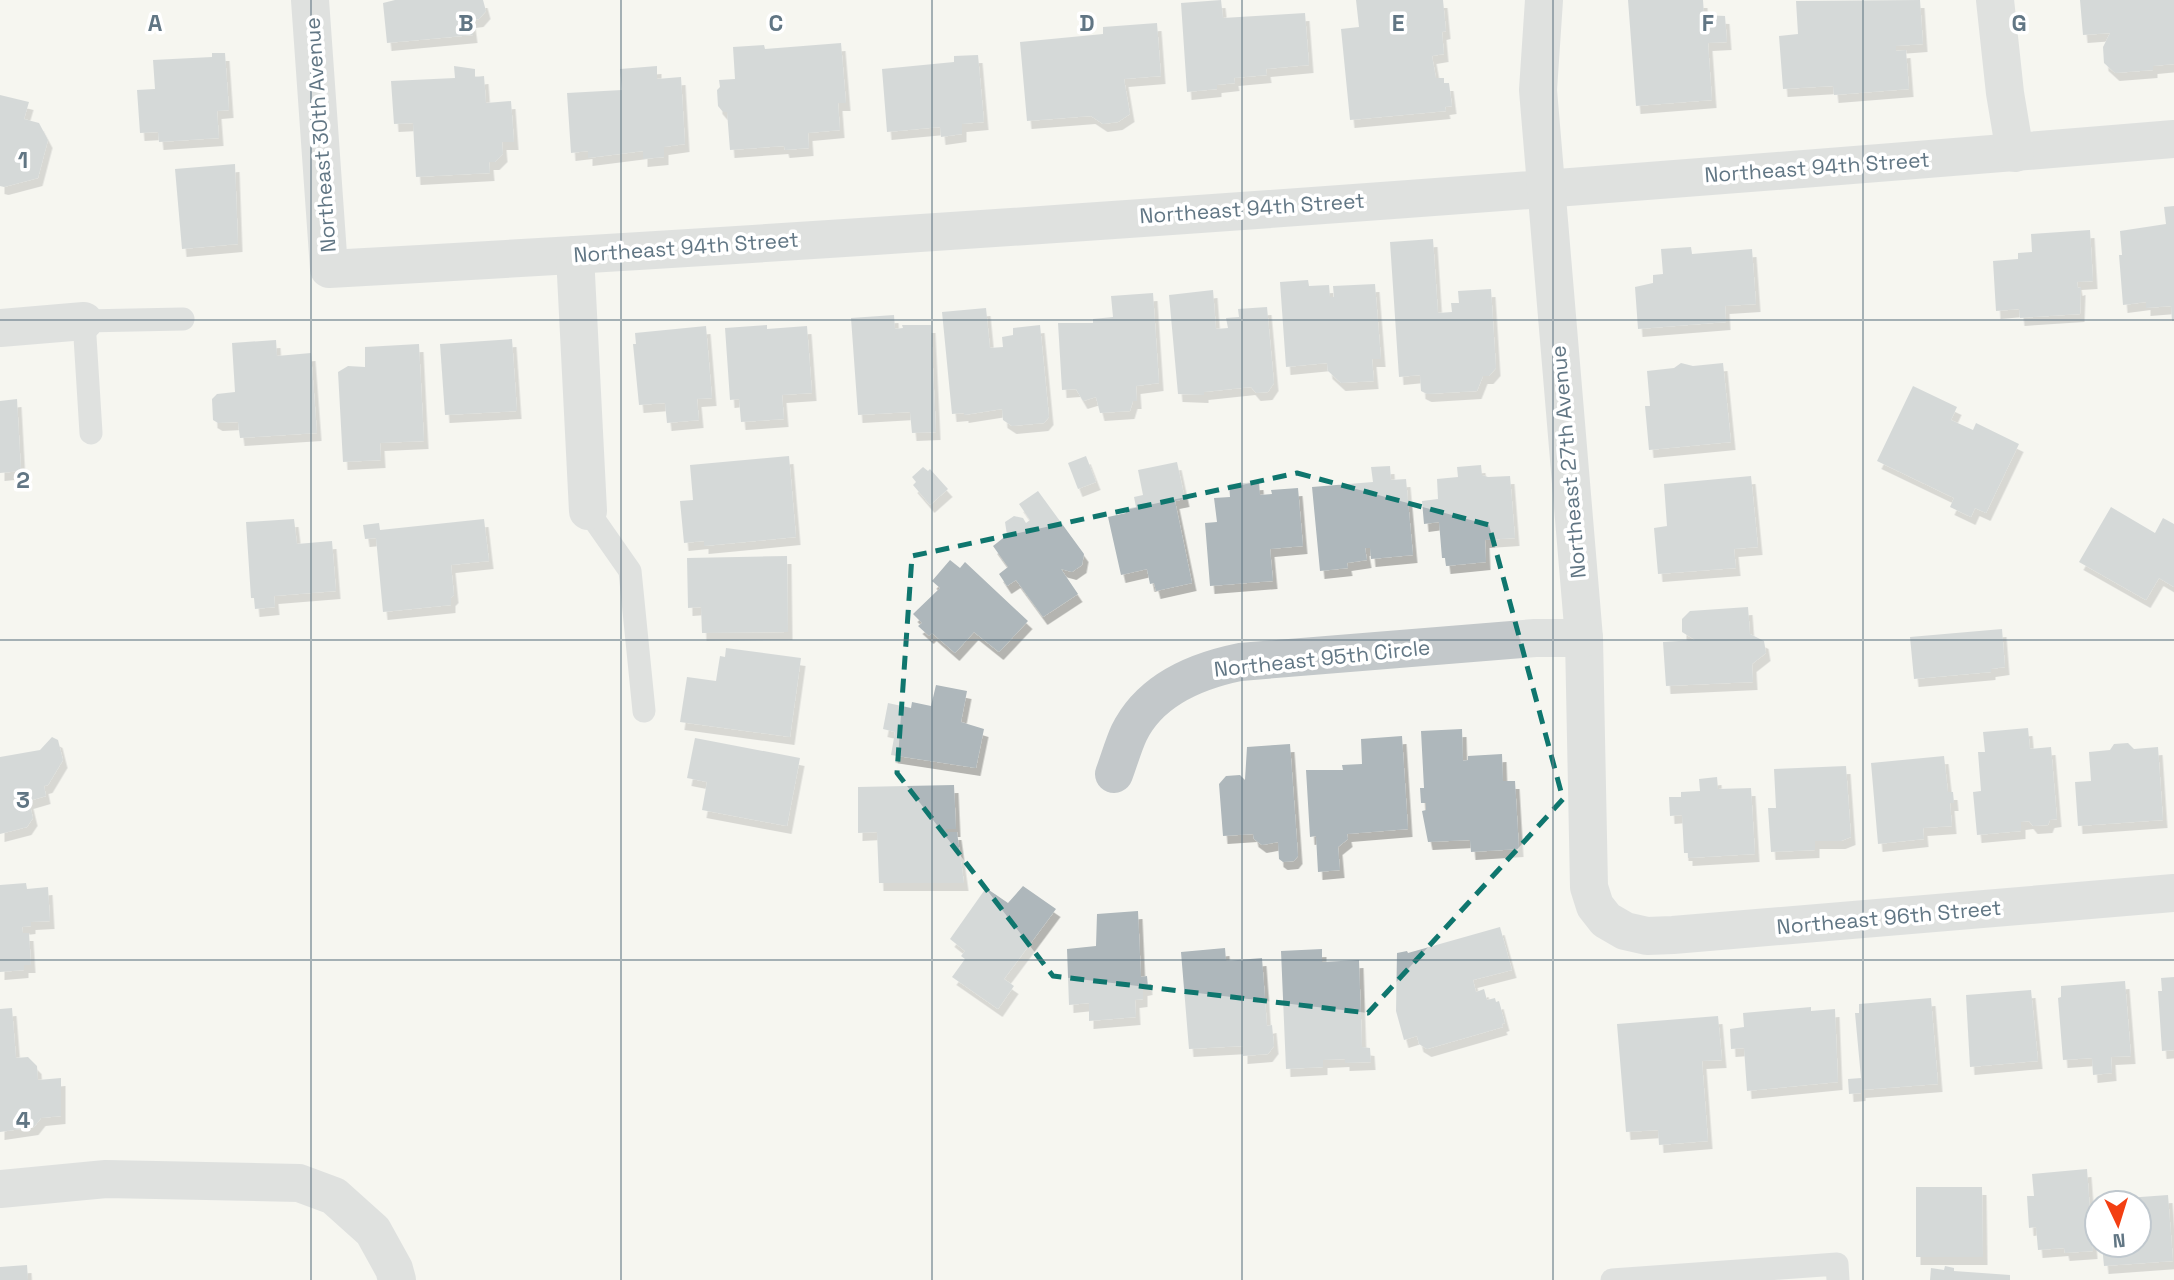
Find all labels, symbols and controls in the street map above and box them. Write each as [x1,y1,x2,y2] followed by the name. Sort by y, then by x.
[148,8,163,38] text: A
[458,8,474,38] text: B
[769,8,783,38] text: C
[1079,8,1095,38] text: D
[1392,8,1404,38] text: E
[1702,8,1714,38] text: F
[2011,8,2027,38] text: G
[298,17,342,253] street label: Northeast 30th Avenue
[18,145,28,175] text: 1
[1703,146,1931,188] street label: Northeast 94th Street
[1138,187,1366,229] street label: Northeast 94th Street
[572,226,800,268] street label: Northeast 94th Street
[1544,344,1592,580] street label: Northeast 27th Avenue
[16,465,30,495] text: 2
[1213,633,1431,683] street label: Northeast 95th Circle
[16,785,30,815] text: 3
[1776,894,2002,940] street label: Northeast 96th Street
[16,1105,31,1135] text: 4
[2083,1189,2153,1259] north arrow
[2112,1228,2126,1253] text: N

